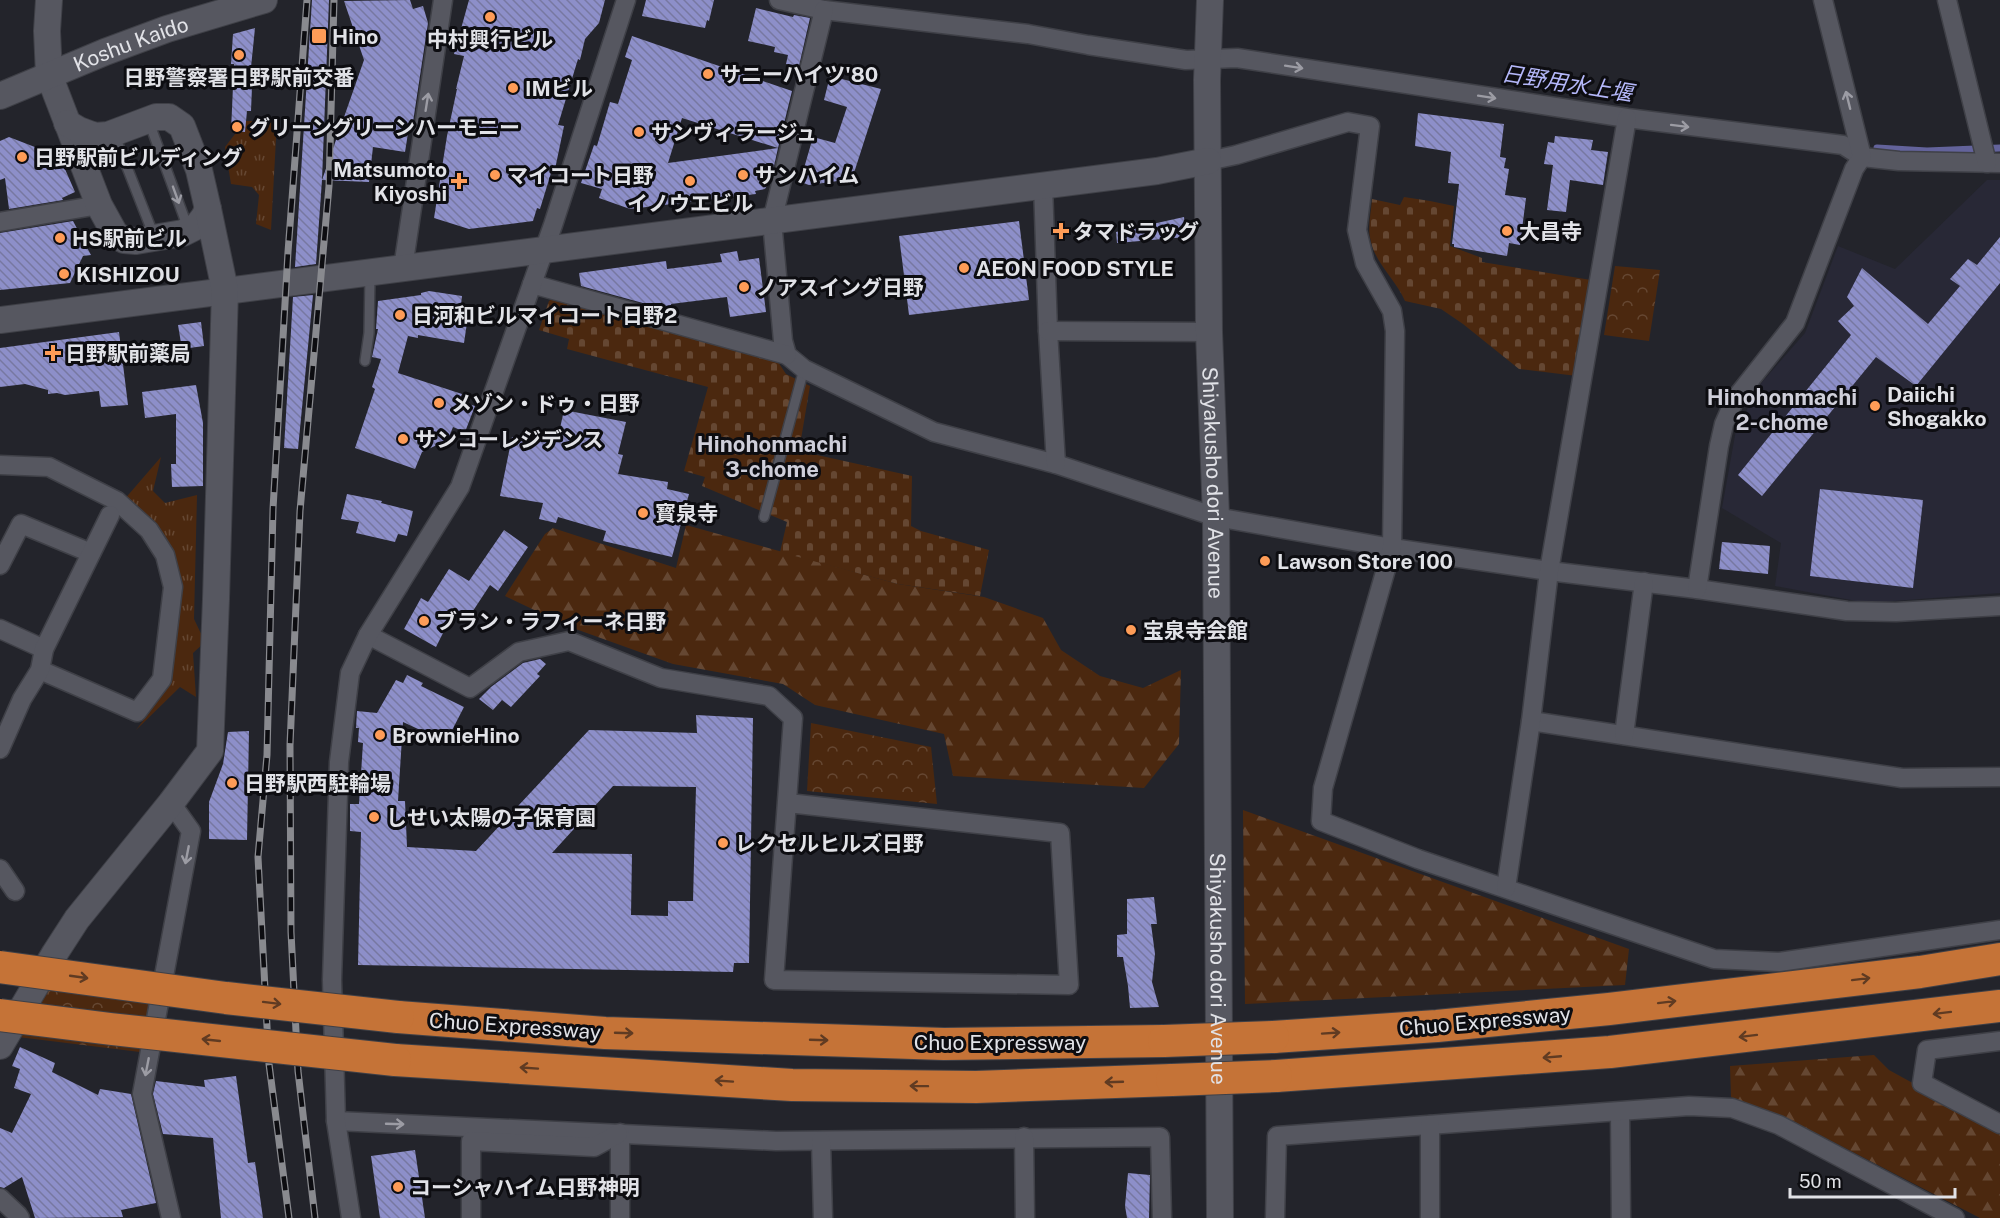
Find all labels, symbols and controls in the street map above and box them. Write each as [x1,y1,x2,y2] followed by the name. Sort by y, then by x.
[483,10,497,24] marker: 中村興行ビル
[69,11,191,76] street label: Koshu Kaido
[332,24,378,49] place label: Hino
[310,27,328,45] marker: Hino
[427,27,553,52] place label: 中村興行ビル
[232,48,246,62] marker: 日野警察署日野駅前交番
[1500,60,1638,107] water label: 日野用水上堰
[720,62,878,87] place label: サニーハイツ'80
[1284,62,1304,73] one-way arrow
[124,65,355,90] place label: 日野警察署日野駅前交番
[701,67,715,81] marker: サニーハイツ'80
[525,76,593,101] place label: IMビル
[506,81,520,95] marker: IMビル
[1841,91,1853,110] one-way arrow
[1477,92,1496,103] one-way arrow
[421,93,432,113] one-way arrow
[249,115,520,140] place label: グリーングリーンハーモニー
[230,120,244,134] marker: グリーングリーンハーモニー
[651,120,817,145] place label: サンヴィラージュ
[1669,121,1689,132] one-way arrow
[632,125,646,139] marker: サンヴィラージュ
[34,145,243,170] place label: 日野駅前ビルディング
[15,150,29,164] marker: 日野駅前ビルディング
[333,157,447,206] place label: Matsumoto Kiyoshi
[507,163,654,188] place label: マイコート日野
[755,163,859,188] place label: サンハイム
[488,168,502,182] marker: マイコート日野
[736,168,750,182] marker: サンハイム
[452,174,466,188] marker: Matsumoto Kiyoshi
[683,174,697,188] marker: イノウエビル
[171,185,182,204] one-way arrow
[627,191,753,216] place label: イノウエビル
[1073,219,1199,244] place label: タマドラッグ
[1519,219,1582,244] place label: 大昌寺
[1054,224,1068,238] marker: タマドラッグ
[1500,224,1514,238] marker: 大昌寺
[72,226,187,251] place label: HS駅前ビル
[53,231,67,245] marker: HS駅前ビル
[976,256,1174,281] place label: AEON FOOD STYLE
[957,261,971,275] marker: AEON FOOD STYLE
[76,262,180,287] place label: KISHIZOU
[57,267,71,281] marker: KISHIZOU
[756,275,924,300] place label: ノアスイング日野
[737,280,751,294] marker: ノアスイング日野
[412,303,677,328] place label: 日河和ビルマイコート日野2
[393,308,407,322] marker: 日河和ビルマイコート日野2
[65,341,191,366] place label: 日野駅前薬局
[46,346,60,360] marker: 日野駅前薬局
[1198,366,1229,599] street label: Shiyakusho dori Avenue
[1887,382,1987,431] place label: Daiichi Shogakko
[1707,384,1857,435] district label: Hinohonmachi 2-chome
[451,391,640,416] place label: メゾン・ドゥ・日野
[432,396,446,410] marker: メゾン・ドゥ・日野
[1868,399,1882,413] marker: Daiichi Shogakko
[415,427,604,452] place label: サンコーレジデンス
[697,431,847,482] district label: Hinohonmachi 3-chome
[396,432,410,446] marker: サンコーレジデンス
[655,501,718,526] place label: 寳泉寺
[636,506,650,520] marker: 寳泉寺
[1277,549,1453,574] place label: Lawson Store 100
[1258,554,1272,568] marker: Lawson Store 100
[436,609,667,634] place label: ブラン・ラフィーネ日野
[417,614,431,628] marker: ブラン・ラフィーネ日野
[1143,618,1248,643] place label: 宝泉寺会館
[1124,623,1138,637] marker: 宝泉寺会館
[392,723,520,748] place label: BrownieHino
[373,728,387,742] marker: BrownieHino
[244,771,391,796] place label: 日野駅西駐輪場
[225,776,239,790] marker: 日野駅西駐輪場
[386,805,596,830] place label: しせい太陽の子保育園
[367,810,381,824] marker: しせい太陽の子保育園
[735,831,924,856] place label: レクセルヒルズ日野
[716,836,730,850] marker: レクセルヒルズ日野
[181,844,192,864] one-way arrow
[1205,853,1232,1085] street label: Shiyakusho dori Avenue
[68,972,88,983] one-way arrow
[1851,973,1870,984] one-way arrow
[1657,996,1677,1007] one-way arrow
[262,998,282,1009] one-way arrow
[1398,1001,1572,1041] street label: Chuo Expressway
[428,1008,602,1044] street label: Chuo Expressway
[1933,1008,1952,1019] one-way arrow
[613,1028,633,1039] one-way arrow
[1321,1028,1341,1039] one-way arrow
[914,1030,1086,1055] street label: Chuo Expressway
[1739,1031,1759,1042] one-way arrow
[202,1034,222,1045] one-way arrow
[808,1034,828,1046] one-way arrow
[1542,1051,1562,1062] one-way arrow
[141,1057,152,1076] one-way arrow
[520,1063,540,1074] one-way arrow
[714,1075,734,1086] one-way arrow
[1104,1077,1124,1088] one-way arrow
[909,1080,929,1092] one-way arrow
[384,1118,404,1129] one-way arrow
[1790,1161,1955,1199] scale bar
[1799,1171,1842,1192] text: 50 m
[410,1175,640,1200] place label: コーシャハイム日野神明
[391,1180,405,1194] marker: コーシャハイム日野神明

